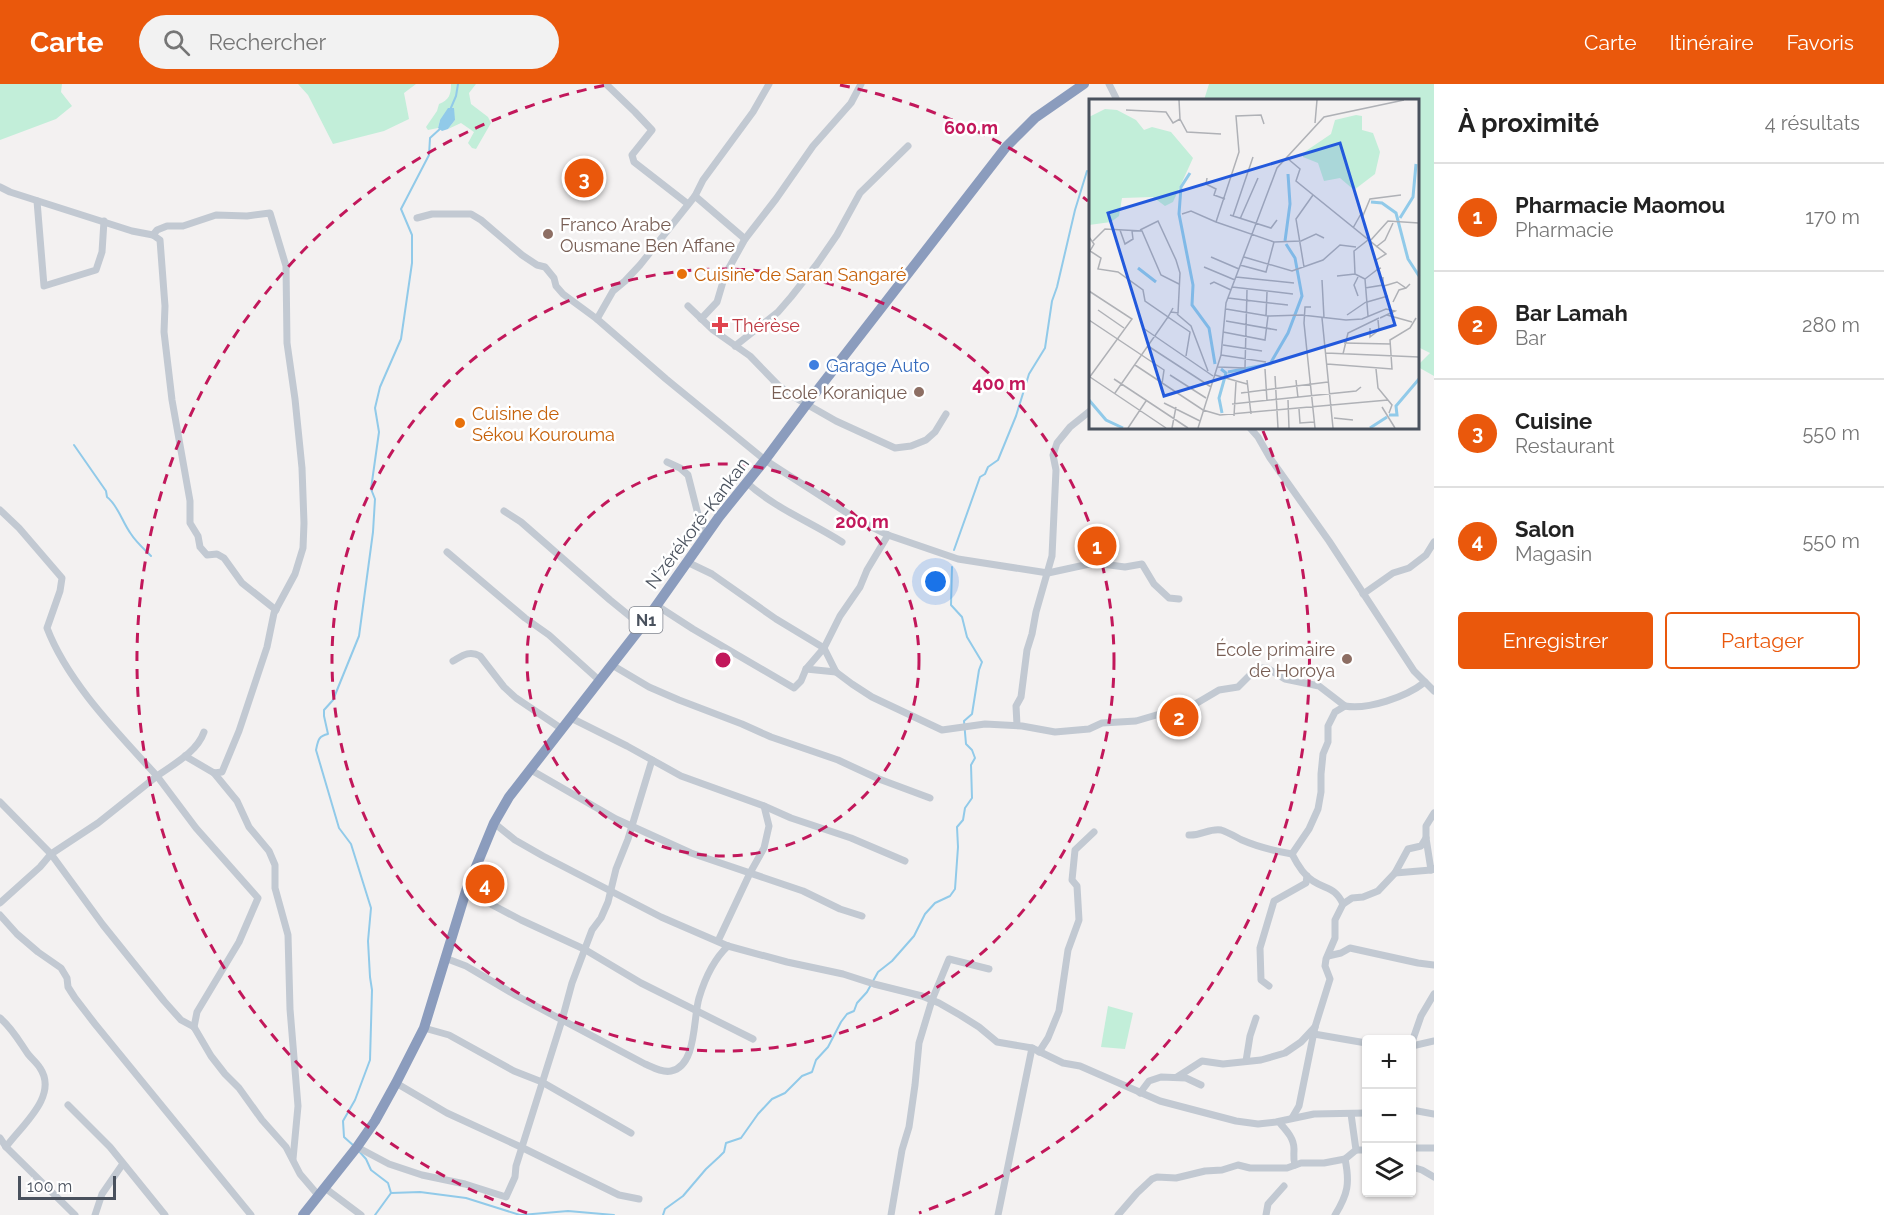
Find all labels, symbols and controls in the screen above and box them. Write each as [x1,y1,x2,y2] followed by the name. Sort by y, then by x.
[139,15,559,69] search box
[30,26,103,59] text: Carte
[160,26,193,59] icon: search
[208,29,326,55] text: Rechercher
[1584,30,1636,55] text: Carte
[1669,30,1753,55] text: Itinéraire
[1786,30,1854,55] text: Favoris
[1089,99,1419,429] inset map
[1458,108,1599,138] text: À proximité
[1765,111,1860,135] text: 4 résultats
[944,117,998,138] text: 600 m
[564,156,604,200] pin: 3
[1515,192,1725,218] text: Pharmacie Maomou
[1473,205,1482,229] text: 1
[1805,205,1860,229] text: 170 m
[560,214,736,256] place label: Franco Arabe Ousmane Ben Affane
[1515,218,1613,242] text: Pharmacie
[541,227,555,241] marker: Franco Arabe Ousmane Ben Affane
[694,264,907,285] place label: Cuisine de Saran Sangaré
[675,267,689,281] marker: Cuisine de Saran Sangaré
[1515,300,1628,326] text: Bar Lamah
[1472,313,1483,337] text: 2
[1802,313,1860,337] text: 280 m
[732,315,800,336] place label: Thérèse
[713,318,727,332] marker: Thérèse
[1515,326,1546,350] text: Bar
[826,355,930,376] place label: Garage Auto
[807,358,821,372] marker: Garage Auto
[972,373,1026,394] text: 400 m
[771,382,907,403] place label: Ecole Koranique
[912,385,926,399] marker: Ecole Koranique
[472,403,615,445] place label: Cuisine de Sékou Kourouma
[1515,408,1592,434] text: Cuisine
[453,416,467,430] marker: Cuisine de Sékou Kourouma
[1472,421,1483,445] text: 3
[1802,421,1860,445] text: 550 m
[1515,434,1615,458] text: Restaurant
[641,453,753,593] street label: N'zérékoré-Kankan
[835,511,889,532] text: 200 m
[1515,516,1575,542] text: Salon
[1078,524,1116,568] pin: 1
[1472,529,1483,553] text: 4
[1802,529,1860,553] text: 550 m
[1515,542,1592,566] text: Magasin
[921,567,950,596] your location
[630,607,662,633] road number: N1
[1458,612,1653,669] button: Enregistrer
[1665,612,1860,669] button: Partager
[1216,638,1335,681] place label: École primaire de Horoya
[713,650,733,670] centre of rings
[1340,652,1354,666] marker: École primaire de Horoya
[1160,694,1198,740] pin: 2
[466,862,504,906] pin: 4
[1362,1035,1416,1197] map controls
[1362,1035,1416,1089] button: +
[1362,1089,1416,1143] button: −
[1362,1143,1416,1197] button: layers
[18,1173,116,1200] scale bar
[27,1177,72,1196] text: 100 m

